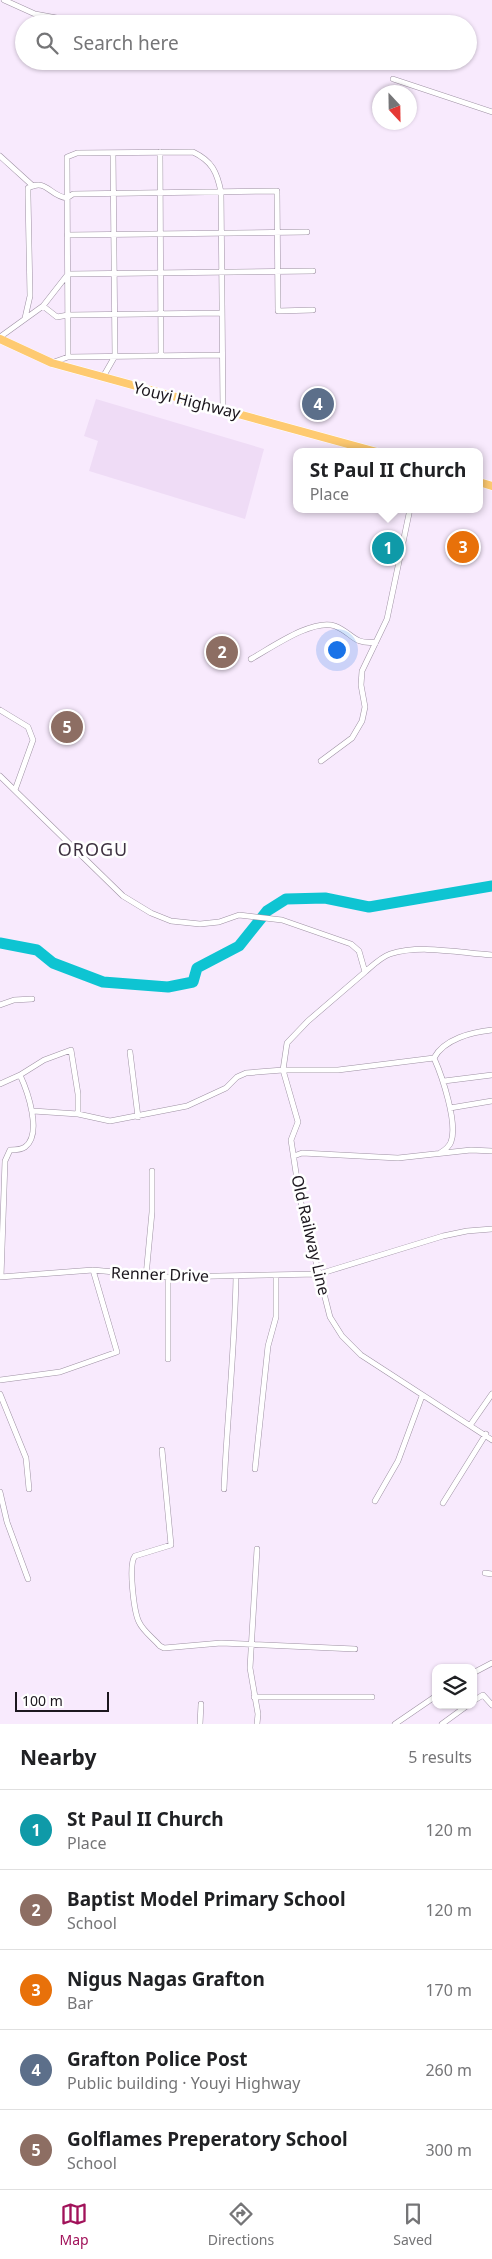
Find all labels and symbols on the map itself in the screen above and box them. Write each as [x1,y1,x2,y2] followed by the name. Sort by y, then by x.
[372,85,417,130] north arrow
[131,376,244,424] street label: Youyi Highway
[302,385,334,423] pin: 4
[447,528,479,566] pin: 3
[372,529,404,567] pin: 1
[206,633,238,671] pin: 2
[324,637,350,663] your location
[51,708,83,746] pin: 5
[58,837,128,861] district label: OROGU
[286,1173,336,1297] street label: Old Railway Line
[111,1261,209,1287] street label: Renner Drive
[15,1689,109,1712] scale bar

